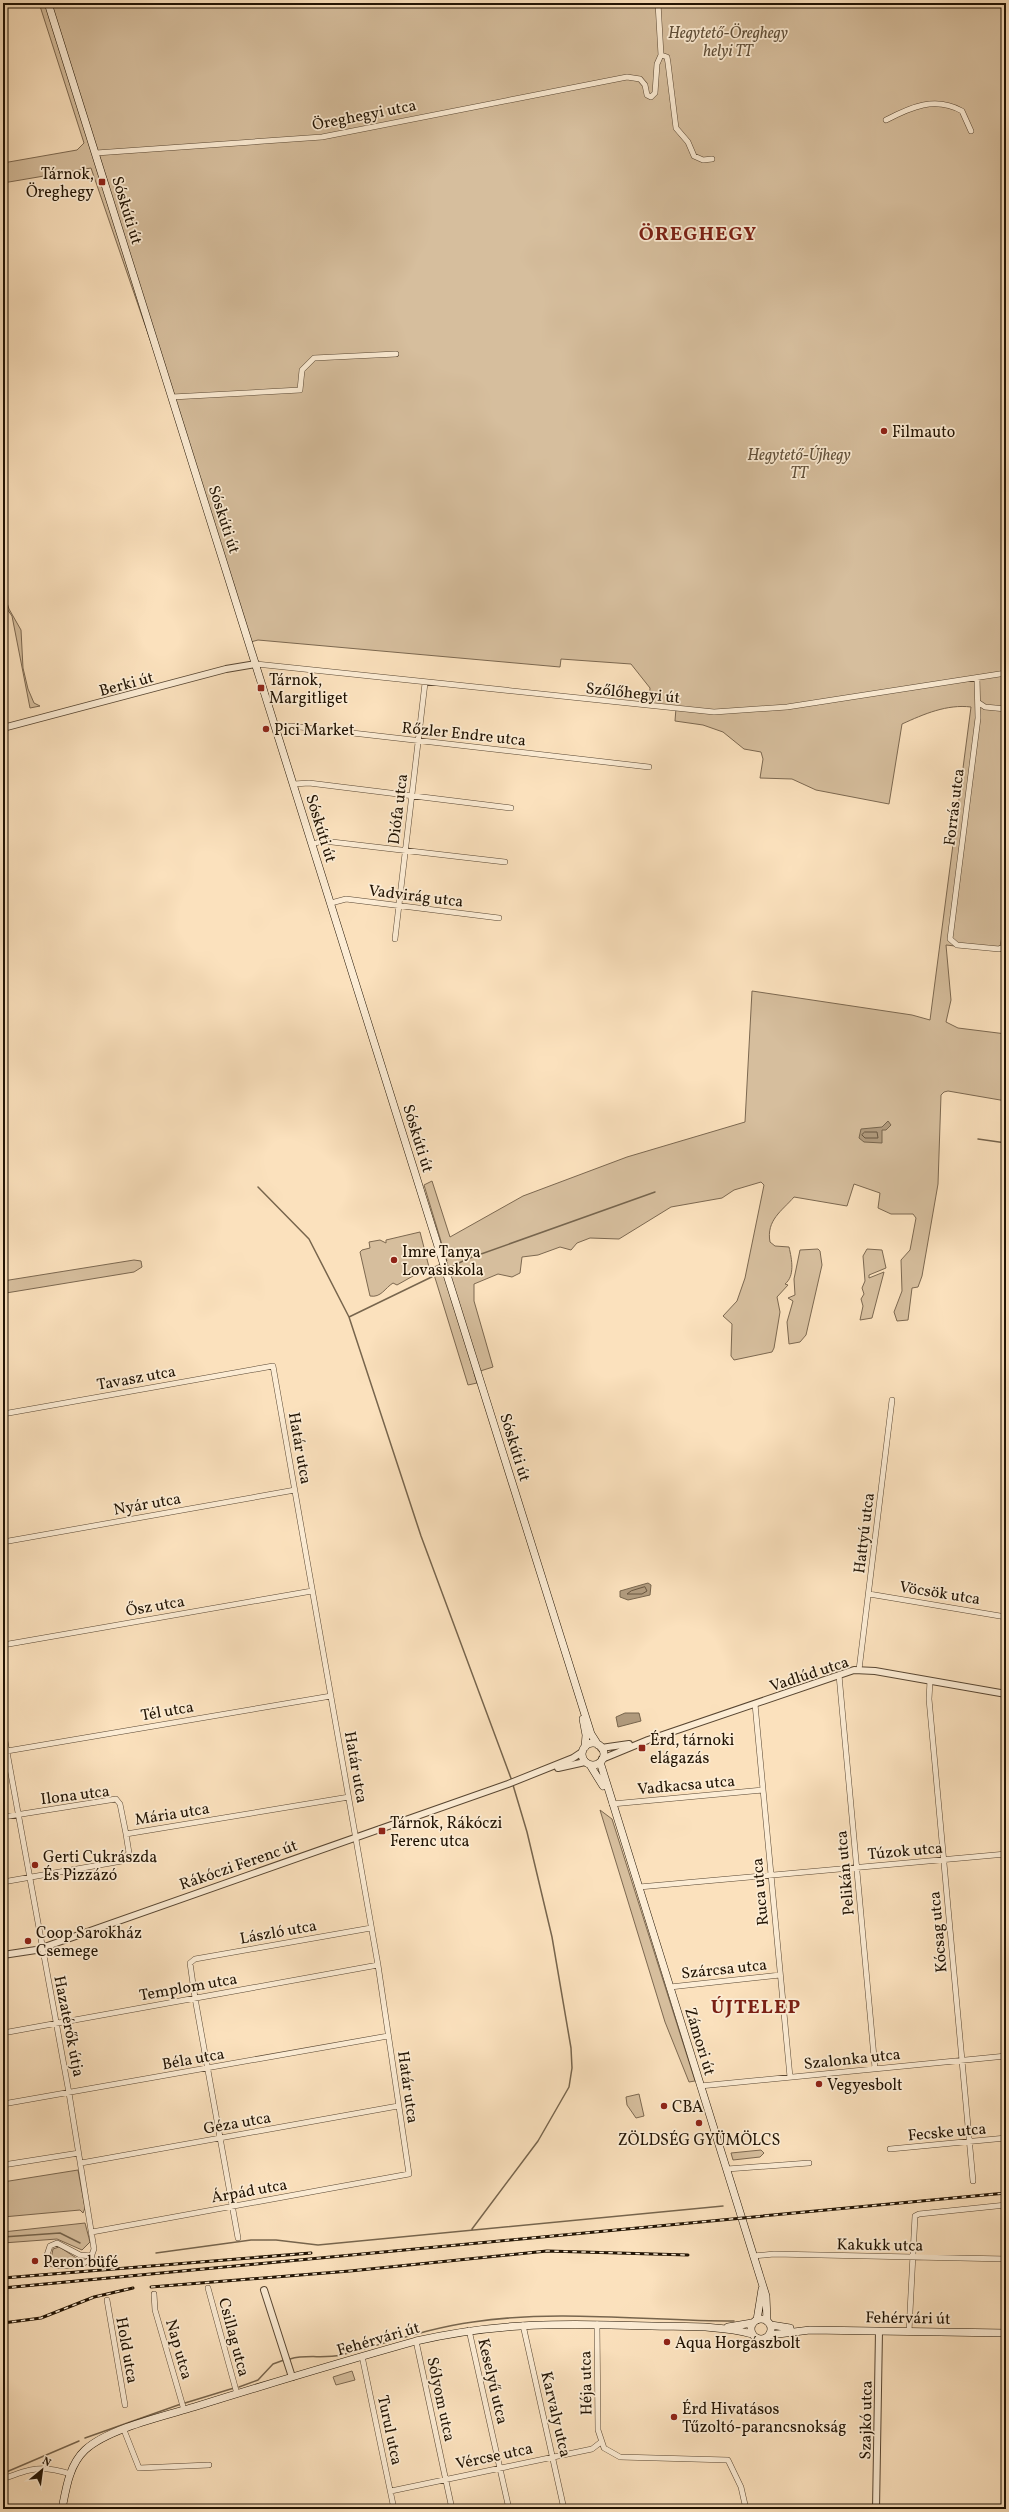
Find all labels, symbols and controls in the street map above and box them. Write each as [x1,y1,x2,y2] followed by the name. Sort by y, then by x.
[668,23,788,63] park label: Hegytető-Öreghegy helyi TT
[310,95,418,137] street label: Öreghegyi utca
[26,164,94,204] place label: Tárnok, Öreghegy
[105,174,147,248] street label: Sóskúti út
[97,177,107,187] marker: Tárnok, Öreghegy
[639,221,757,249] district label: ÖREGHEGY
[892,422,955,444] place label: Filmauto
[879,426,889,436] marker: Filmauto
[747,445,851,485] park label: Hegytető-Újhegy TT
[202,483,245,557] street label: Sóskúti út
[97,667,157,703] street label: Berki út
[269,670,349,710] place label: Tárnok, Margitliget
[584,678,682,710] street label: Szőlőhegyi út
[256,683,266,693] marker: Tárnok, Margitliget
[401,718,527,752] street label: Rőzler Endre utca
[274,720,355,742] place label: Pici Market
[261,724,271,734] marker: Pici Market
[939,767,971,847] street label: Forrás utca
[384,773,414,846] street label: Diófa utca
[299,792,341,866] street label: Sóskúti út
[367,880,464,914] street label: Vadvirág utca
[396,1102,438,1176] street label: Sóskúti út
[402,1242,484,1282] place label: Imre Tanya Lovasiskola
[389,1255,399,1265] marker: Imre Tanya Lovasiskola
[95,1361,178,1397] street label: Tavasz utca
[282,1411,316,1486] street label: Határ utca
[493,1411,535,1485] street label: Sóskúti út
[112,1488,183,1522] street label: Nyár utca
[849,1492,881,1575] street label: Hattyú utca
[898,1577,982,1611] street label: Vöcsök utca
[124,1591,187,1623] street label: Ősz utca
[767,1652,852,1698] street label: Vadlúd utca
[139,1697,196,1727] street label: Tél utca
[338,1730,372,1805] street label: Határ utca
[650,1730,735,1770] place label: Érd, tárnoki elágazás
[637,1743,647,1753] marker: Érd, tárnoki elágazás
[636,1771,736,1801] street label: Vadkacsa utca
[40,1781,111,1811] street label: Ilona utca
[133,1798,211,1832] street label: Mária utca
[390,1813,502,1853] place label: Tárnok, Rákóczi Ferenc utca
[377,1826,387,1836] marker: Tárnok, Rákóczi Ferenc utca
[831,1829,861,1916] street label: Pelikán utca
[177,1835,301,1896] street label: Rákóczi Ferenc út
[867,1838,944,1866] street label: Túzok utca
[43,1847,157,1887] place label: Gerti Cukrászda És Pizzázó
[747,1857,775,1927] street label: Ruca utca
[30,1860,40,1870] marker: Gerti Cukrászda És Pizzázó
[924,1890,954,1973] street label: Kócsag utca
[238,1915,319,1951] street label: László utca
[36,1923,142,1963] place label: Coop Sarokház Csemege
[23,1936,33,1946] marker: Coop Sarokház Csemege
[680,1955,768,1985] street label: Szárcsa utca
[138,1969,239,2007] street label: Templom utca
[47,1974,89,2079] street label: Hazatérők útja
[711,1994,801,2022] district label: ÚJTELEP
[678,2005,720,2079] street label: Zámori út
[160,2044,226,2076] street label: Béla utca
[803,2044,902,2076] street label: Szalonka utca
[391,2050,423,2125] street label: Határ utca
[827,2075,903,2097] place label: Vegyesbolt
[814,2079,824,2089] marker: Vegyesbolt
[672,2097,703,2119] place label: CBA
[659,2101,669,2111] marker: CBA
[202,2107,273,2141] street label: Géza utca
[694,2118,704,2128] marker: ZÖLDSÉG GYÜMÖLCS
[907,2119,987,2147] street label: Fecske utca
[618,2130,780,2152] place label: ZÖLDSÉG GYÜMÖLCS
[210,2174,289,2209] street label: Árpád utca
[836,2234,924,2258] street label: Kakukk utca
[43,2252,118,2274] place label: Peron büfé
[30,2256,40,2266] marker: Peron büfé
[212,2296,254,2379] street label: Csillag utca
[865,2307,951,2331] street label: Fehérvári út
[109,2315,143,2385] street label: Hold utca
[159,2317,197,2382] street label: Nap utca
[334,2317,423,2362] street label: Fehérvári út
[675,2333,801,2355] place label: Aqua Horgászbolt
[471,2336,513,2427] street label: Keselyű utca
[662,2337,672,2347] marker: Aqua Horgászbolt
[575,2350,599,2416] street label: Héja utca
[420,2355,460,2444] street label: Sólyom utca
[534,2369,576,2460] street label: Karvaly utca
[855,2380,879,2460] street label: Szajkó utca
[371,2393,407,2467] street label: Turul utca
[682,2399,846,2439] place label: Érd Hivatásos Tűzoltó-parancsnokság
[669,2412,679,2422] marker: Érd Hivatásos Tűzoltó-parancsnokság
[454,2438,535,2476] street label: Vércse utca
[22,2450,62,2490] north arrow
[39,2454,53,2471] text: N

